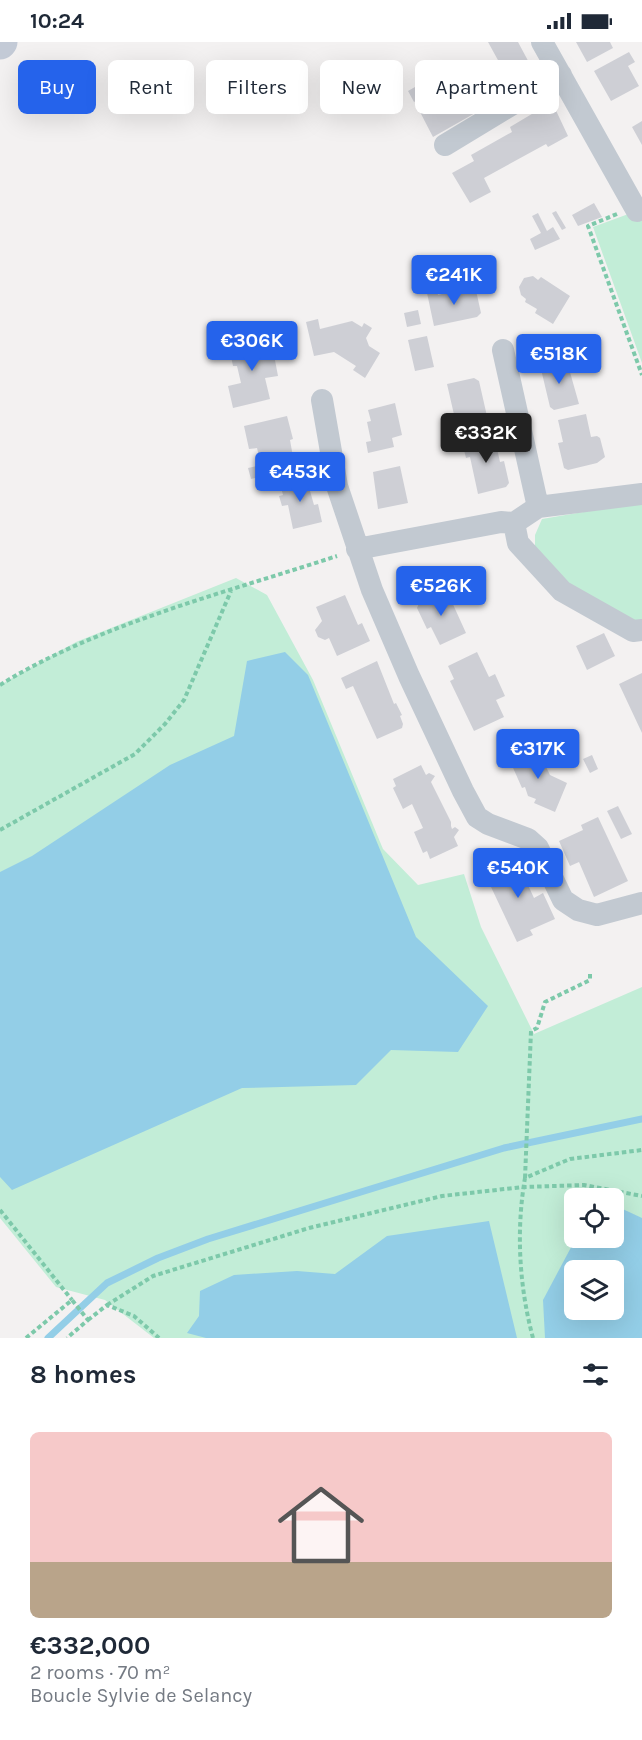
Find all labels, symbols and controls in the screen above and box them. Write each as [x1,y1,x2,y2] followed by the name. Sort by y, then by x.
[30,8,84,34] text: 10:24
[18,60,96,114] chip: Buy
[108,60,194,114] chip: Rent
[206,60,308,114] chip: Filters
[320,60,403,114] chip: New
[415,60,559,114] chip: Apartment
[412,255,496,306] pin: €241K
[426,263,482,286] text: €241K
[210,321,294,372] pin: €306K
[221,329,283,352] text: €306K
[517,334,601,385] pin: €518K
[530,342,588,365] text: €518K
[444,413,528,464] pin: €332K
[455,421,517,444] text: €332K
[258,452,342,503] pin: €453K
[269,460,331,483] text: €453K
[399,566,483,617] pin: €526K
[410,574,472,597] text: €526K
[496,729,580,780] pin: €317K
[510,737,566,760] text: €317K
[476,848,560,899] pin: €540K
[487,856,549,879] text: €540K
[564,1188,624,1320] map controls
[564,1188,624,1248] button: locate
[564,1260,624,1320] button: layers
[579,1358,612,1391] icon: filters
[30,1359,136,1390] text: 8 homes
[267,1471,375,1579] icon: home
[30,1630,150,1661] text: €332,000
[30,1661,170,1684] text: 2 rooms · 70 m²
[30,1684,252,1707] text: Boucle Sylvie de Selancy

